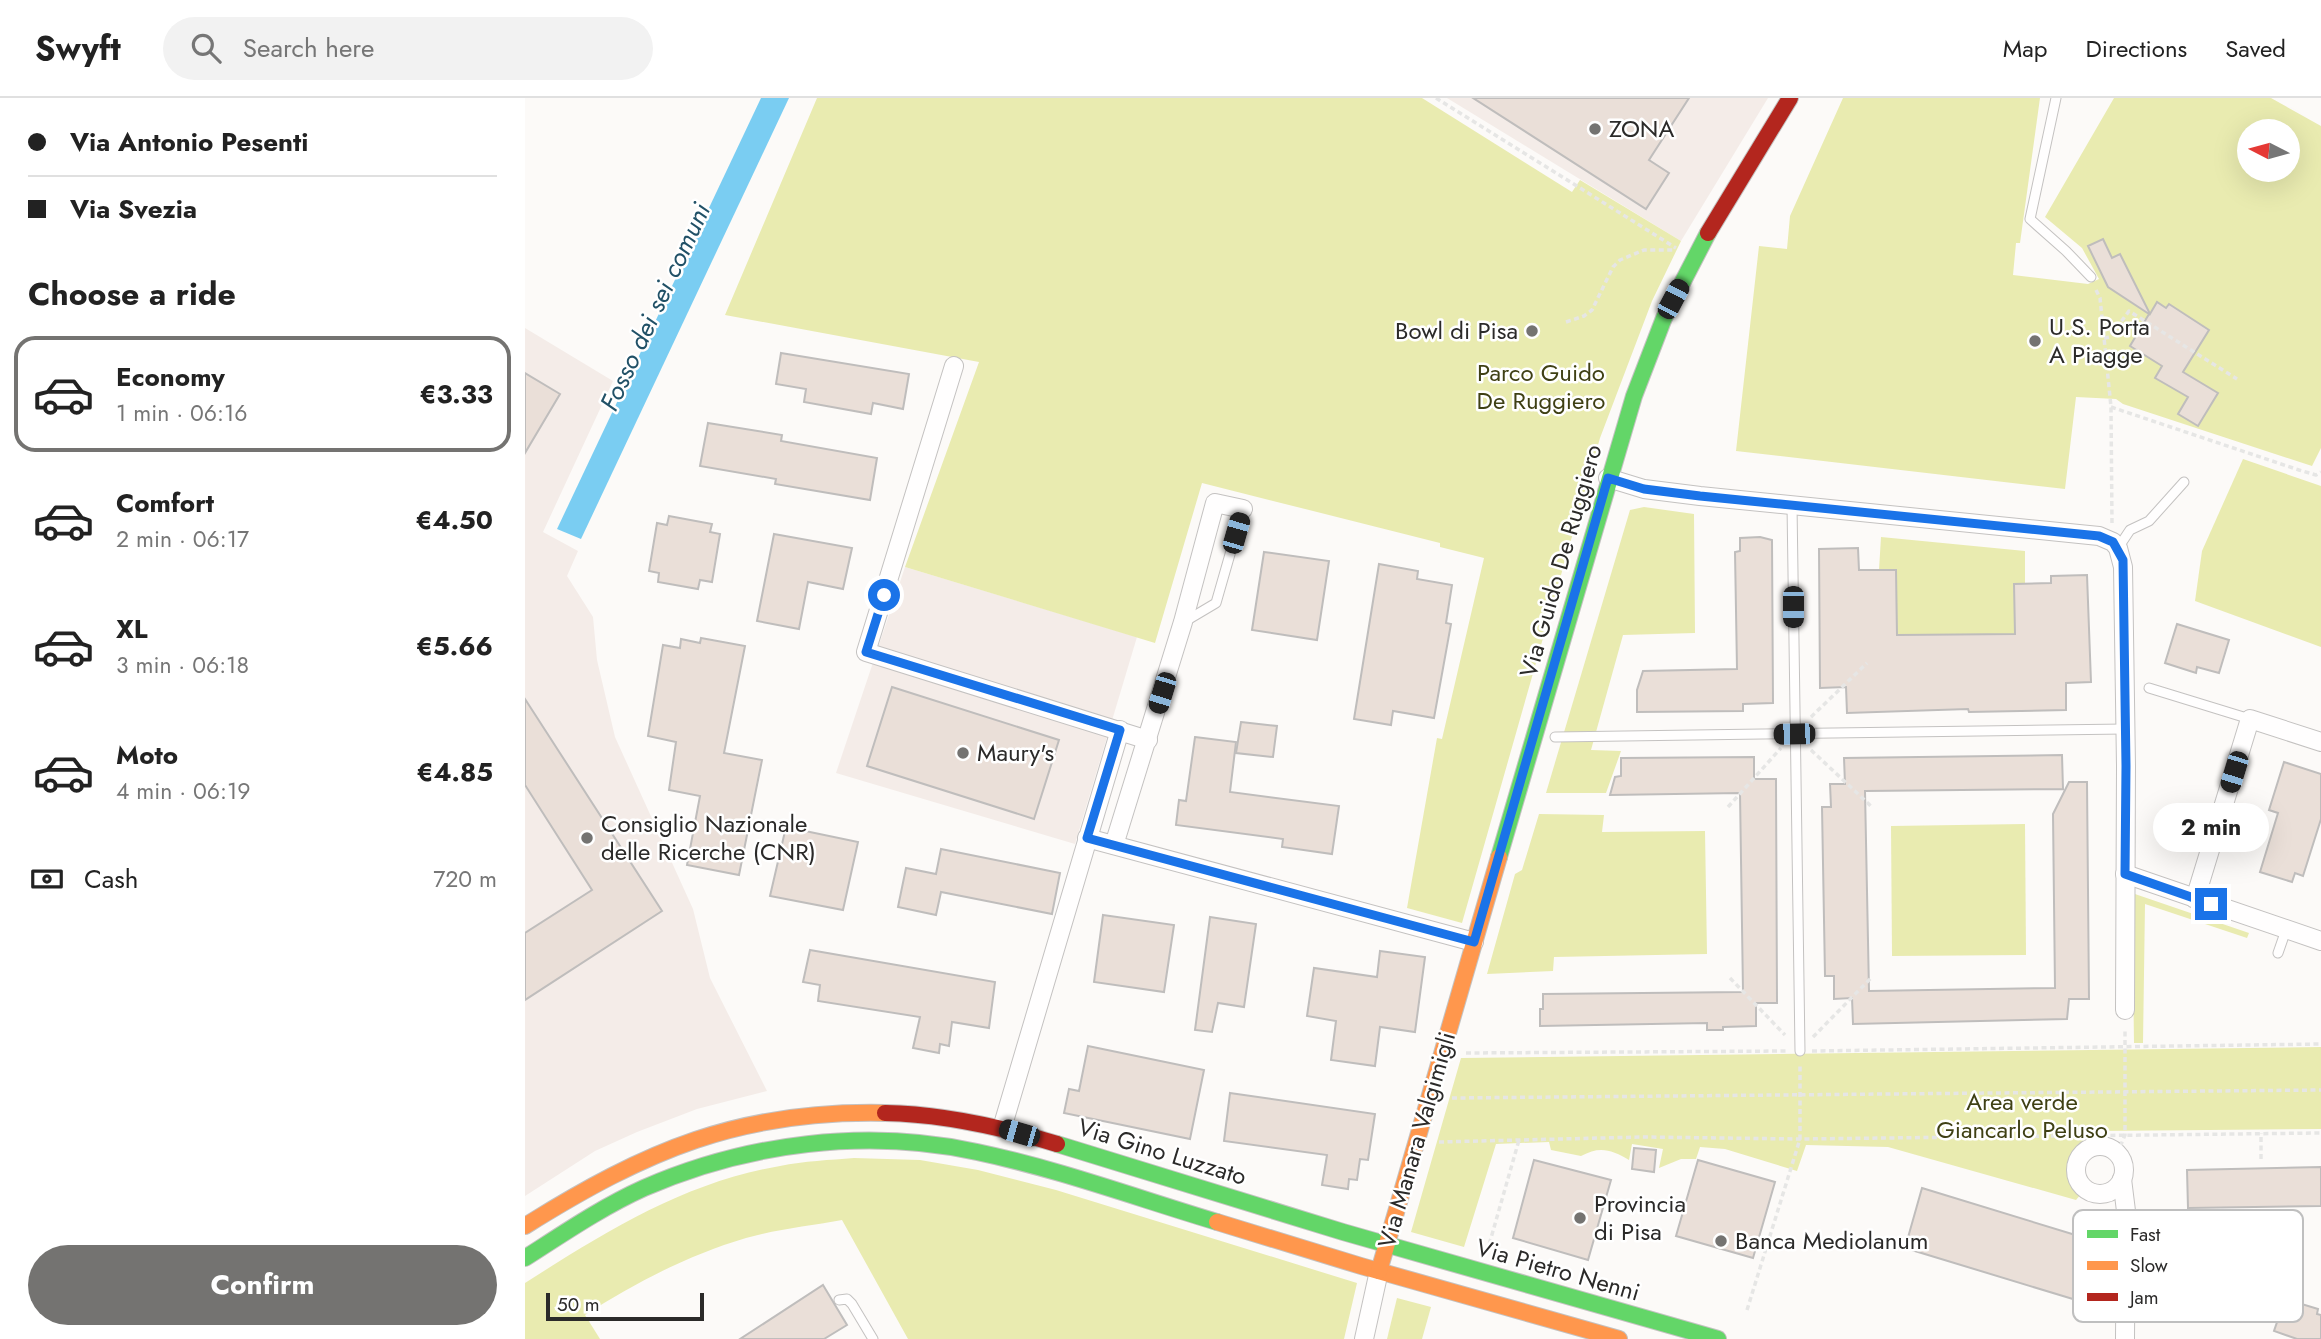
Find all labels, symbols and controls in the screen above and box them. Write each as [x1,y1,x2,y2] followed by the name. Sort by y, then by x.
[163,17,653,80] search box
[35,25,121,72] text: Swyft
[187,29,225,67] icon: search
[243,29,374,67] text: Search here
[2003,31,2048,66] text: Map
[2086,31,2187,66] text: Directions
[2225,31,2286,66] text: Saved
[1609,111,1674,146] place label: ZONA
[2237,119,2299,182] north arrow
[2237,119,2300,182] map controls
[1587,121,1603,137] marker: ZONA
[70,123,309,161] text: Via Antonio Pesenti
[70,190,197,228] text: Via Svezia
[590,196,720,417] water label: Fosso dei sei comuni
[28,271,236,317] text: Choose a ride
[1654,276,1693,322] car
[2049,309,2150,372] place label: U.S. Porta A Piagge
[1395,313,1518,348] place label: Bowl di Pisa
[1524,323,1540,339] marker: Bowl di Pisa
[2027,333,2043,349] marker: U.S. Porta A Piagge
[1477,355,1605,418] park label: Parco Guido De Ruggiero
[116,358,225,396] text: Economy
[32,363,95,426] icon: car
[420,375,493,413] text: €3.33
[116,396,248,430] text: 1 min · 06:16
[1510,440,1611,682] street label: Via Guido De Ruggiero
[116,484,214,522] text: Comfort
[32,489,95,552] icon: car
[415,501,493,539] text: €4.50
[1221,510,1252,556] car
[116,522,249,556] text: 2 min · 06:17
[868,579,900,611] route start
[1783,586,1804,628] car
[116,610,148,648] text: XL
[32,615,95,678] icon: car
[416,627,493,665] text: €5.66
[116,648,249,682] text: 3 min · 06:18
[1146,670,1179,716] car
[1773,723,1816,745] car
[977,735,1054,770] place label: Maury's
[116,736,178,774] text: Moto
[32,741,95,804] icon: car
[955,745,971,761] marker: Maury's
[2218,749,2251,795] car
[416,753,493,791] text: €4.85
[116,774,251,808] text: 4 min · 06:19
[2153,802,2269,852] callout: 2 min
[601,806,816,869] place label: Consiglio Nazionale delle Ricerche (CNR)
[2181,810,2241,844] text: 2 min
[579,830,595,846] marker: Consiglio Nazionale delle Ricerche (CNR)
[28,860,66,898] icon: cash
[84,860,138,898] text: Cash
[433,862,497,896] text: 720 m
[2195,888,2227,920] route end
[1369,1027,1464,1252] street label: Via Manara Valgimigli
[1936,1084,2108,1147] park label: Area verde Giancarlo Peluso
[1073,1109,1251,1194] street label: Via Gino Luzzato
[996,1117,1043,1149] car
[1594,1186,1686,1249] place label: Provincia di Pisa
[1572,1210,1588,1226] marker: Provincia di Pisa
[2073,1210,2303,1322] legend
[2130,1221,2161,1248] text: Fast
[1735,1223,1929,1258] place label: Banca Mediolanum
[1472,1229,1644,1310] street label: Via Pietro Nenni
[1713,1233,1729,1249] marker: Banca Mediolanum
[28,1245,497,1325] button: Confirm
[2130,1252,2168,1279] text: Slow
[2127,1284,2159,1311] text: Jam
[546,1290,703,1322] scale bar
[557,1291,600,1318] text: 50 m

